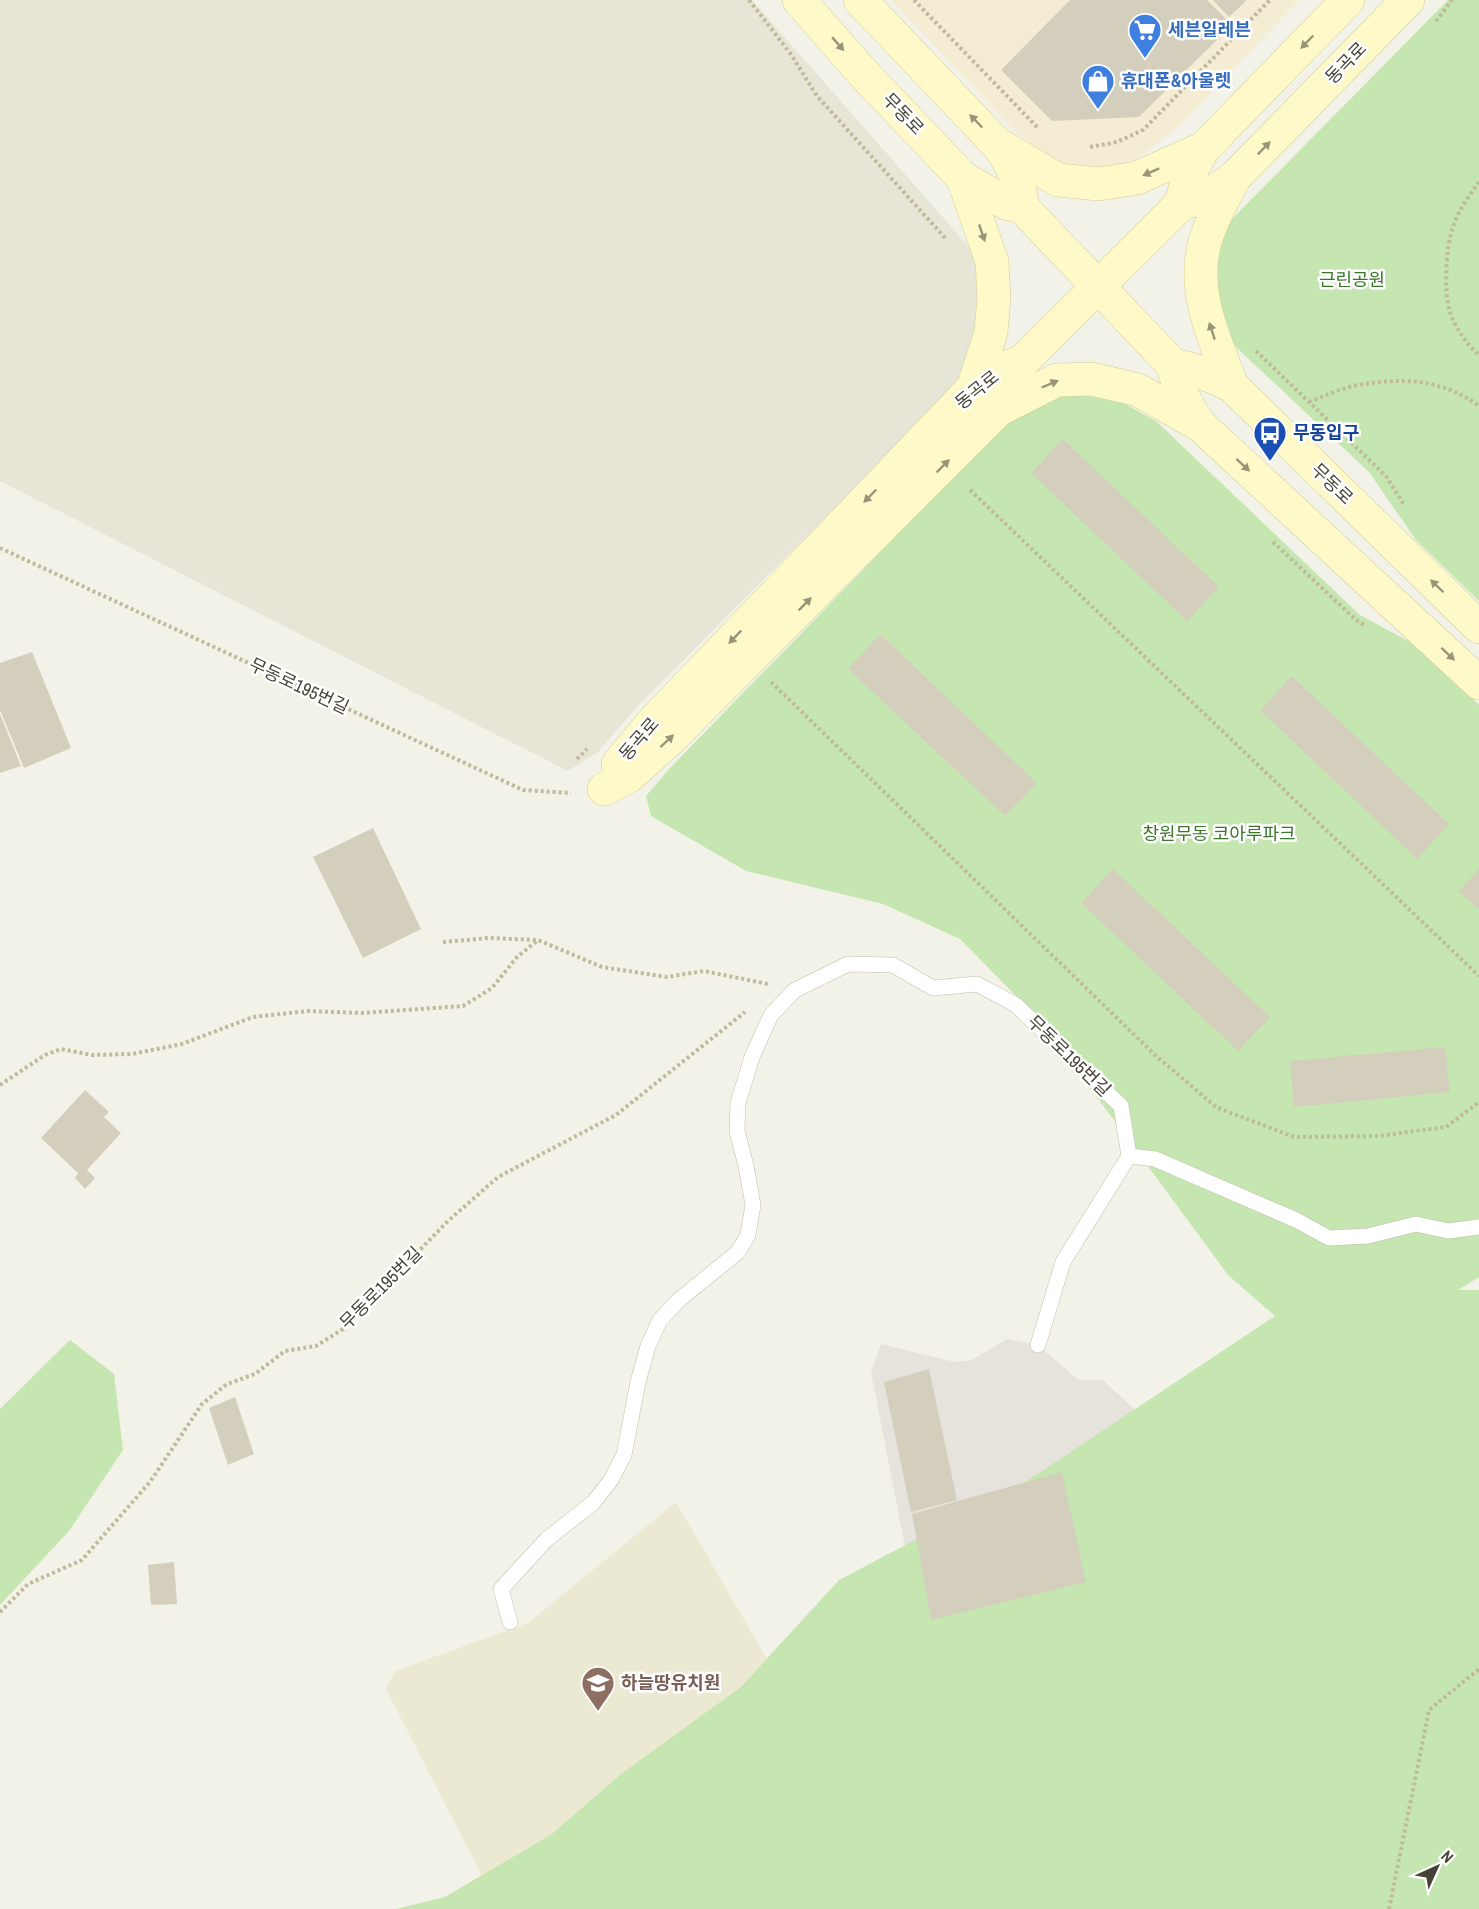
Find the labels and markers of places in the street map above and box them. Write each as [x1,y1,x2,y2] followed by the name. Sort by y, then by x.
[1127,12,1163,59] supermarket icon: 세븐일레븐
[1168,17,1251,42] place label: 세븐일레븐
[1080,63,1116,110] shop icon: 휴대폰&아울렛
[1121,68,1231,93] place label: 휴대폰&아울렛
[1252,415,1288,462] bus stop icon: 무동입구
[1293,420,1359,445] place label: 무동입구
[580,1665,616,1712] school or university icon: 하늘땅유치원
[621,1670,720,1695] place label: 하늘땅유치원

